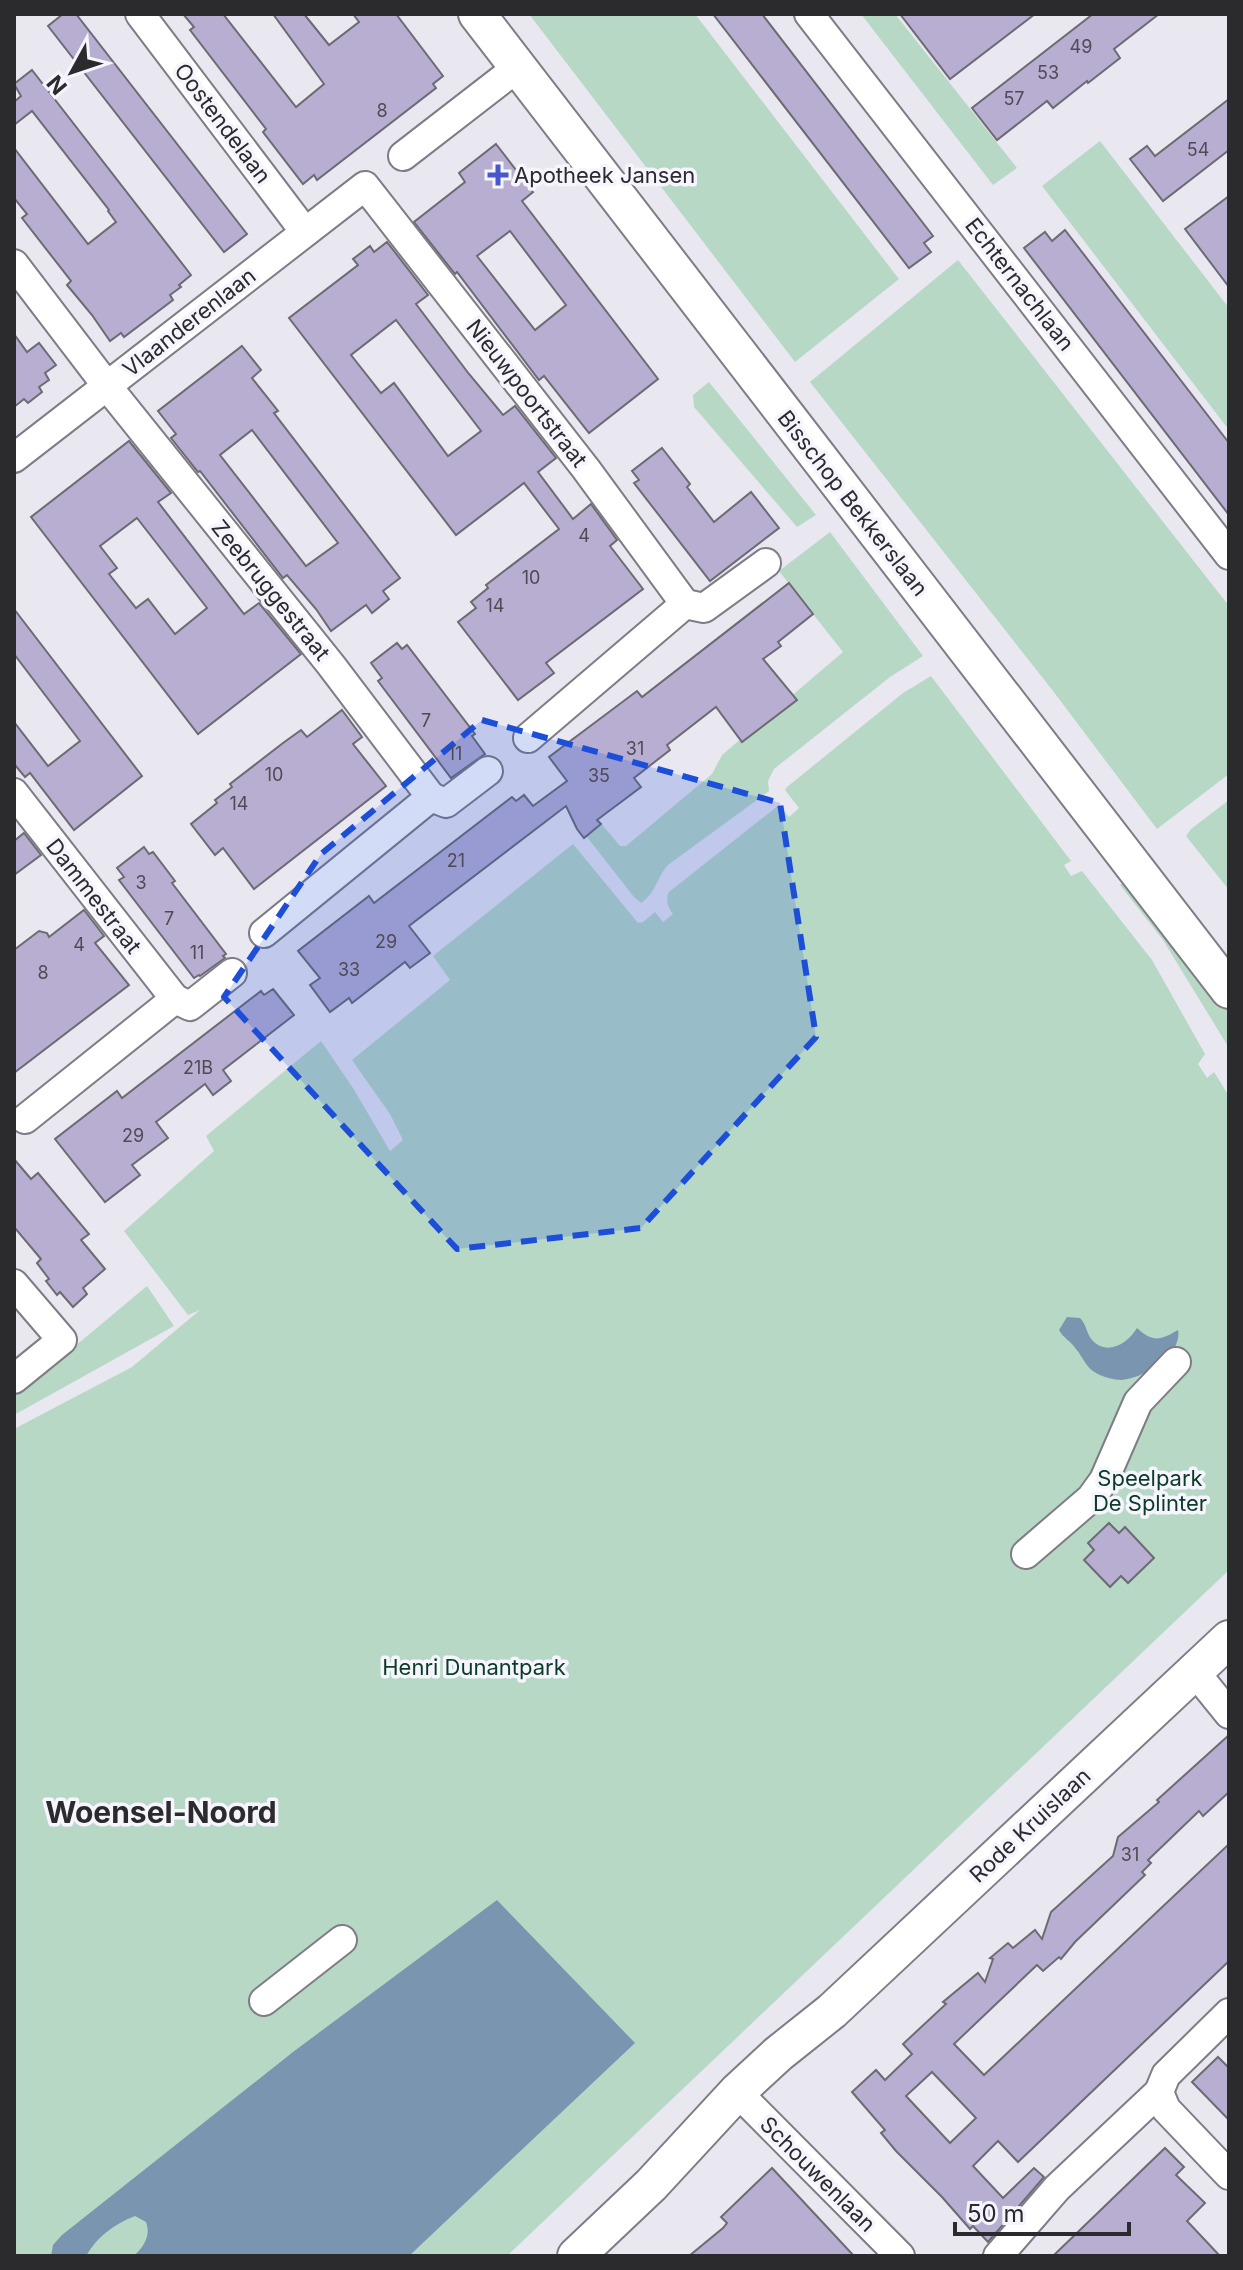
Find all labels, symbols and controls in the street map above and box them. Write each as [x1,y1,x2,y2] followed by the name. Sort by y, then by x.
[32,32,112,112] north arrow
[1070,36,1092,57] house number: 49
[169,58,277,188] street label: Oostendelaan
[1037,62,1059,83] house number: 53
[41,70,72,100] text: N
[1003,88,1025,109] house number: 57
[376,100,388,121] house number: 8
[1187,139,1209,160] house number: 54
[514,162,695,188] place label: Apotheek Jansen
[489,166,507,184] marker: Apotheek Jansen
[960,212,1080,356] street label: Echternachlaan
[117,262,261,382] street label: Vlaanderenlaan
[461,314,593,472] street label: Nieuwpoortstraat
[773,405,933,601] street label: Bisschop Bekkerslaan
[206,515,336,665] street label: Zeebruggestraat
[578,525,590,546] house number: 4
[522,567,540,588] house number: 10
[486,595,504,616] house number: 14
[421,710,431,731] house number: 7
[626,738,644,759] house number: 31
[448,743,462,764] house number: 11
[265,764,283,785] house number: 10
[588,765,610,786] house number: 35
[230,793,248,814] house number: 14
[41,833,147,959] street label: Dammestraat
[447,850,465,871] house number: 21
[135,872,147,893] house number: 3
[164,908,174,929] house number: 7
[375,931,397,952] house number: 29
[73,934,85,955] house number: 4
[190,942,204,963] house number: 11
[338,959,360,980] house number: 33
[37,962,49,983] house number: 8
[183,1057,213,1078] house number: 21B
[122,1125,144,1146] house number: 29
[1093,1465,1207,1516] park label: Speelpark De Splinter
[382,1654,566,1680] park label: Henri Dunantpark
[964,1762,1096,1888] street label: Rode Kruislaan
[45,1794,277,1830] district label: Woensel-Noord
[1121,1844,1139,1865] house number: 31
[755,2111,881,2237] street label: Schouwenlaan
[955,2186,1129,2236] scale bar
[967,2199,1025,2228] text: 50 m

